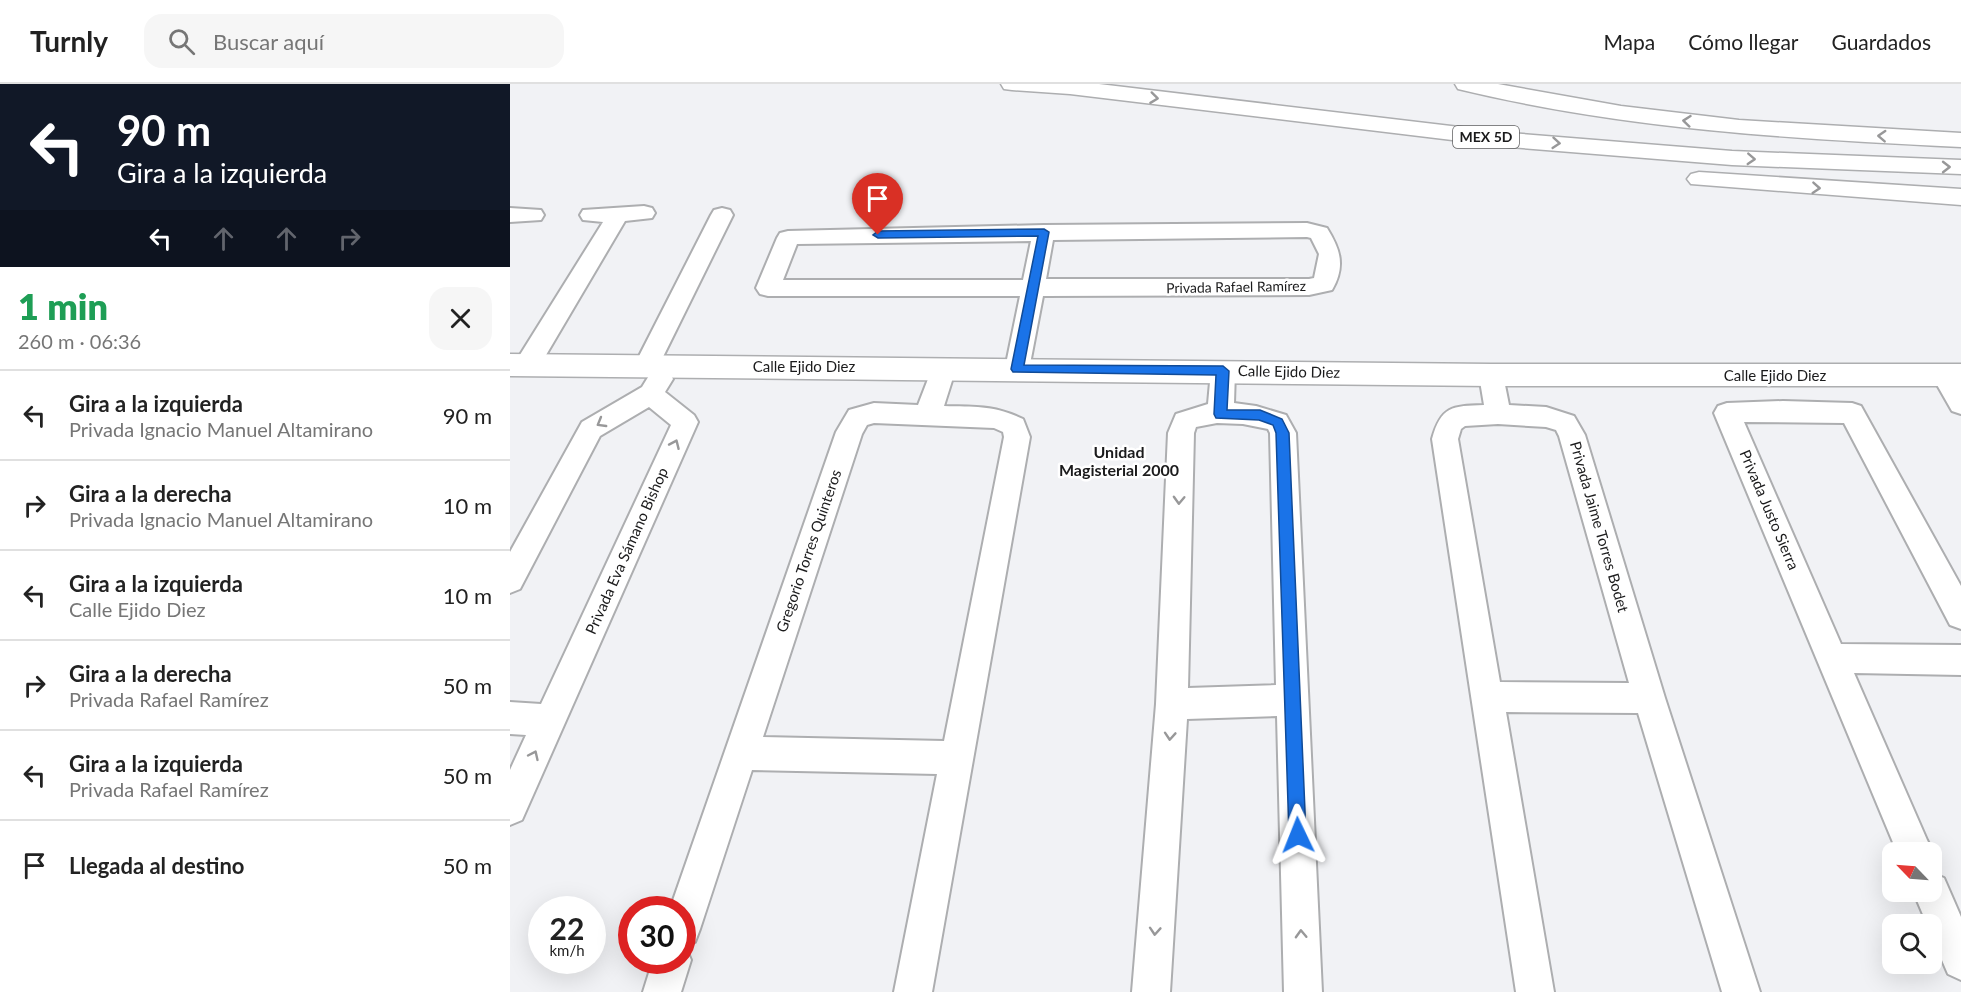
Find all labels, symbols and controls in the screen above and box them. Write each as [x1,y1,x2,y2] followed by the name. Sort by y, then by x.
[144,14,564,68] search box
[30,24,108,58] text: Turnly
[165,25,198,58] icon: search
[213,28,324,55] text: Buscar aquí
[1603,29,1655,54] text: Mapa
[1688,29,1799,54] text: Cómo llegar
[1832,29,1931,54] text: Guardados
[1149,91,1159,103] one-way arrow
[117,105,211,155] text: 90 m
[18,108,96,186] icon: left
[1683,115,1692,127] one-way arrow
[1453,126,1519,148] road number: MEX 5D
[1877,129,1886,142] one-way arrow
[1552,137,1561,150] one-way arrow
[1746,153,1755,166] one-way arrow
[117,156,327,189] text: Gira a la izquierda
[1941,161,1950,173] one-way arrow
[852,173,903,235] pin
[1811,181,1820,194] one-way arrow
[861,182,894,215] icon: arrive
[144,222,177,255] icon: left
[207,222,240,255] icon: ahead
[270,222,303,255] icon: ahead
[333,222,366,255] icon: right
[1166,277,1306,296] street label: Privada Rafael Ramírez
[18,284,108,328] text: 1 min
[429,287,492,350] button: close
[18,329,141,353] text: 260 m · 06:36
[753,357,855,375] street label: Calle Ejido Diez
[1238,361,1341,381] street label: Calle Ejido Diez
[1724,366,1826,384] street label: Calle Ejido Diez
[69,390,243,417] text: Gira a la izquierda
[18,399,51,432] icon: left
[443,402,492,429] text: 90 m
[596,416,607,428] one-way arrow
[69,417,373,441] text: Privada Ignacio Manuel Altamirano
[668,439,680,450] one-way arrow
[1567,439,1633,615] street label: Privada Jaime Torres Bodet
[1059,442,1179,479] district label: Unidad Magisterial 2000
[1736,447,1803,572] street label: Privada Justo Sierra
[581,464,671,637] street label: Privada Eva Sámano Bishop
[772,467,844,634] street label: Gregorio Torres Quinteros
[69,480,232,507] text: Gira a la derecha
[18,489,51,522] icon: right
[443,492,492,519] text: 10 m
[1173,495,1185,504] one-way arrow
[69,507,373,531] text: Privada Ignacio Manuel Altamirano
[69,570,243,597] text: Gira a la izquierda
[18,579,51,612] icon: left
[443,582,492,609] text: 10 m
[69,597,206,621] text: Calle Ejido Diez
[69,660,232,687] text: Gira a la derecha
[18,669,51,702] icon: right
[443,672,492,699] text: 50 m
[69,687,269,711] text: Privada Rafael Ramírez
[1164,732,1177,741] one-way arrow
[69,750,243,777] text: Gira a la izquierda
[527,751,539,762] one-way arrow
[18,759,51,792] icon: left
[443,762,492,789] text: 50 m
[69,777,269,801] text: Privada Rafael Ramírez
[1266,803,1330,867] position arrow
[1882,842,1942,902] north arrow
[1882,842,1942,974] map controls
[18,849,51,882] icon: arrive
[69,852,245,879] text: Llegada al destino
[443,852,492,879] text: 50 m
[618,896,696,974] speed limit sign: 30
[550,910,584,946] text: 22
[1882,914,1942,974] button: search
[1149,926,1162,935] one-way arrow
[1295,929,1307,938] one-way arrow
[549,941,585,959] text: km/h

